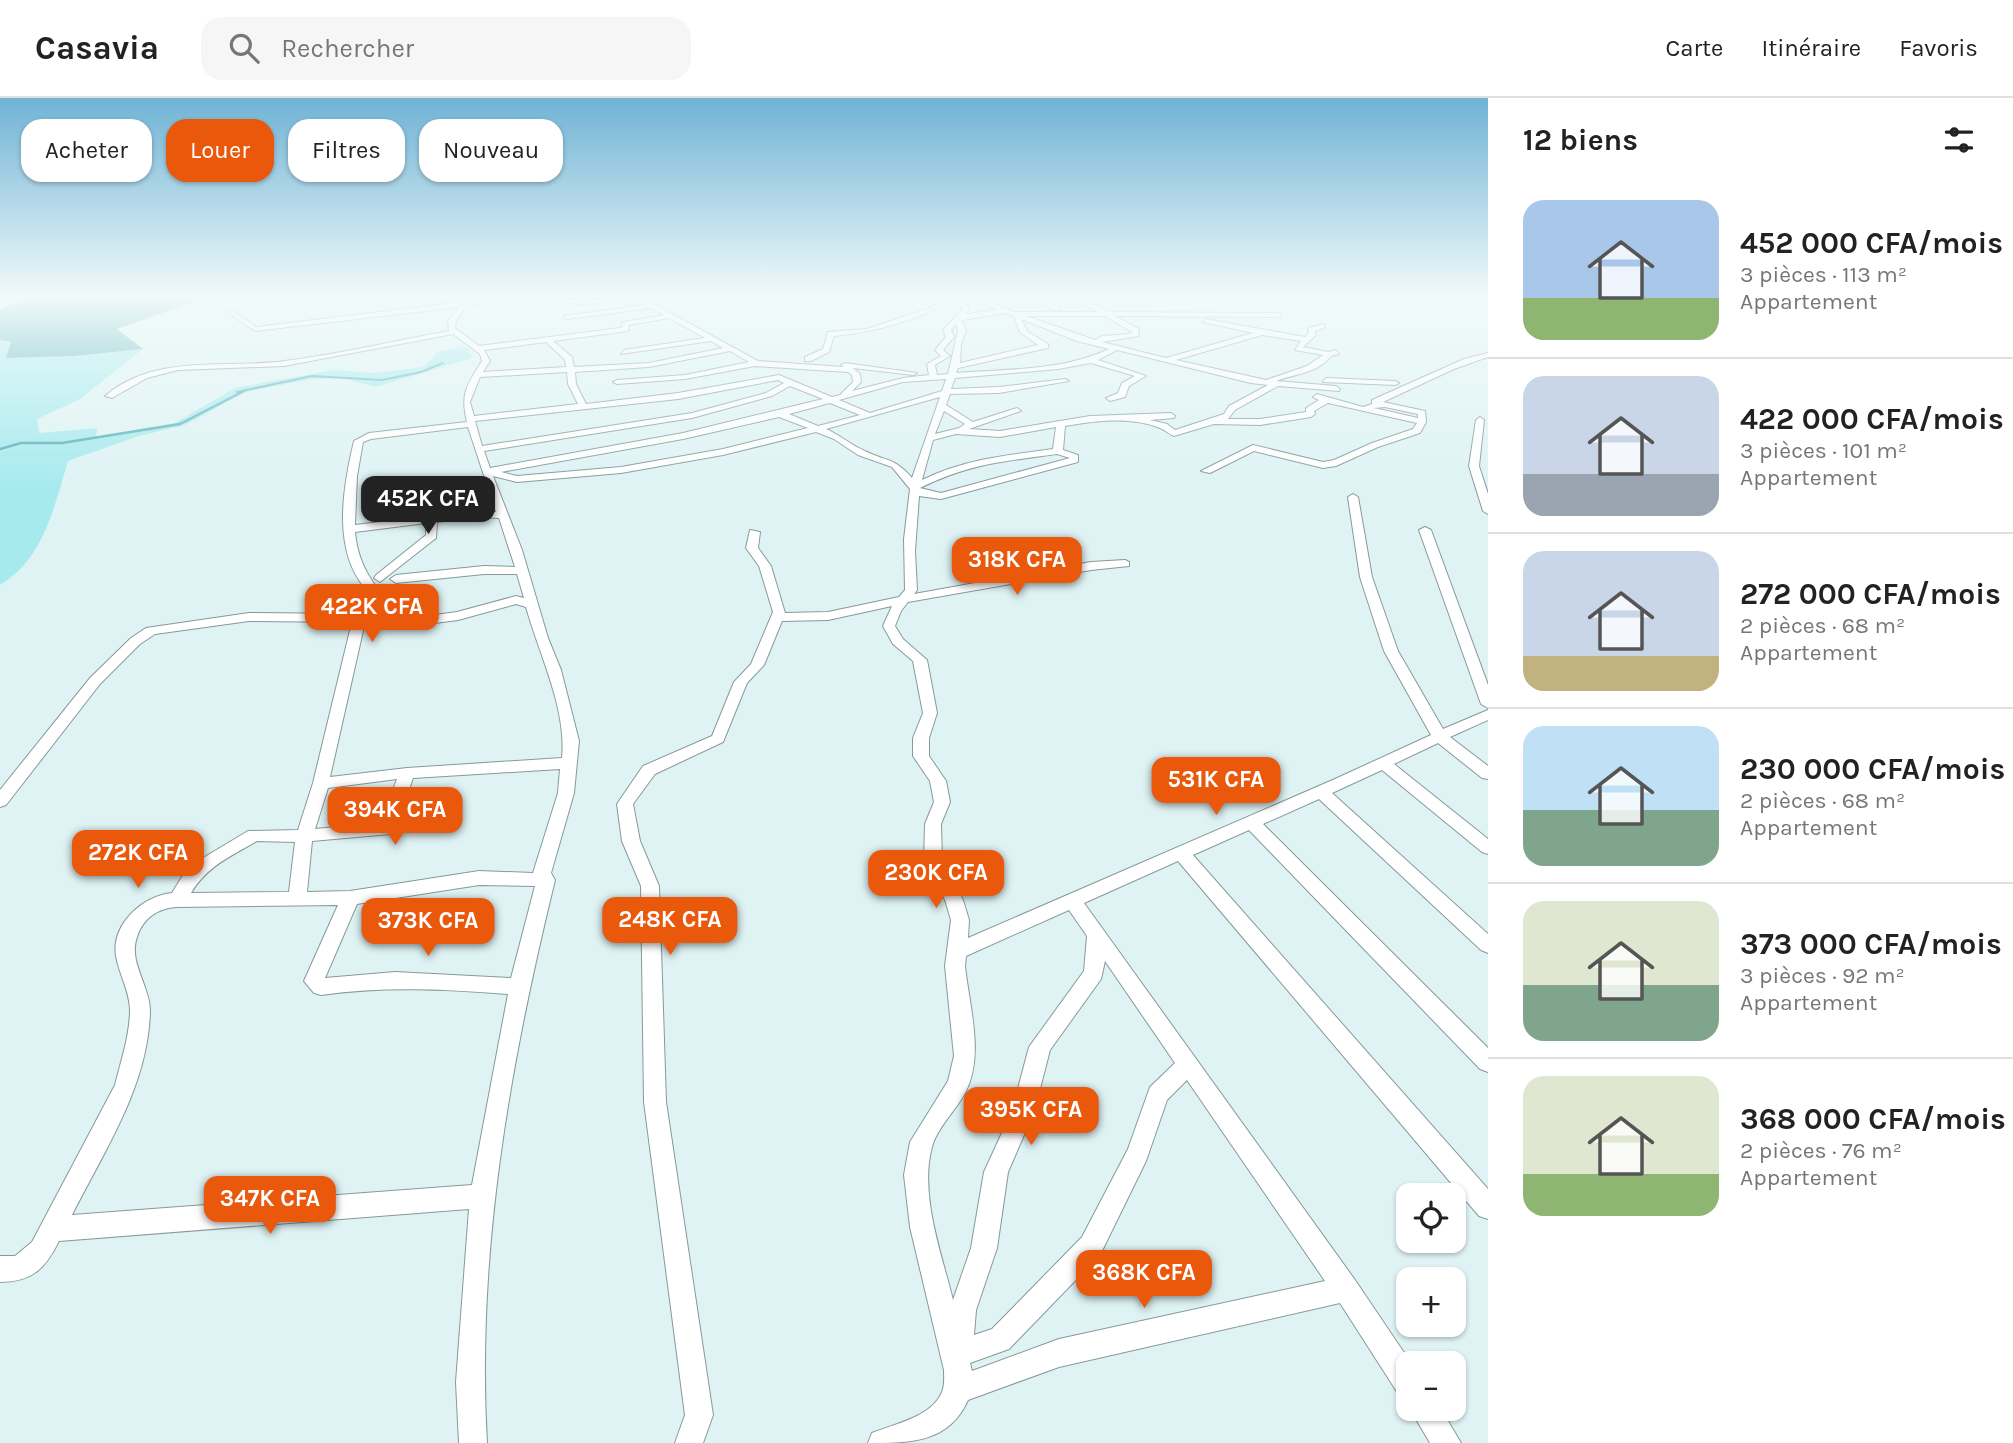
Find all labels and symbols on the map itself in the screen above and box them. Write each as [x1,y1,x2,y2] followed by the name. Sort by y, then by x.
[356,476,500,536] pin: 452K CFA
[945,538,1089,597] pin: 318K CFA
[300,584,444,644] pin: 422K CFA
[1144,758,1288,817] pin: 531K CFA
[323,788,467,847] pin: 394K CFA
[66,830,210,890] pin: 272K CFA
[864,850,1008,910] pin: 230K CFA
[356,898,500,958] pin: 373K CFA
[598,898,742,957] pin: 248K CFA
[959,1088,1103,1147] pin: 395K CFA
[198,1176,342,1236] pin: 347K CFA
[1072,1250,1216,1310] pin: 368K CFA

